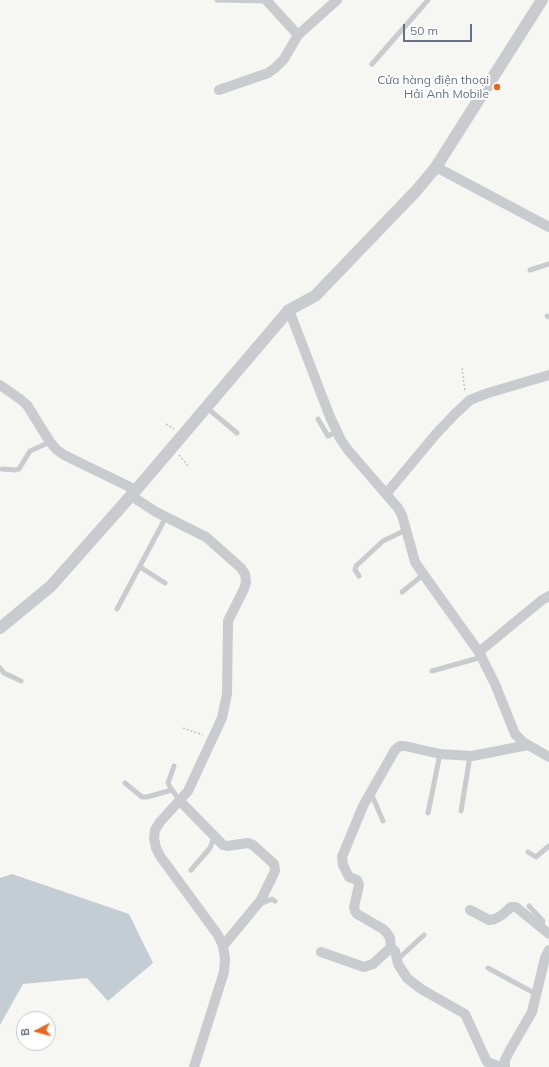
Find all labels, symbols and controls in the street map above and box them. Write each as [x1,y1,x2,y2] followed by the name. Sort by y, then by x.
[405,16,474,42] scale bar
[410,23,438,38] text: 50 m
[377,73,489,101] place label: Cửa hàng điện thoại Hải Anh Mobile
[492,82,502,92] marker: Cửa hàng điện thoại Hải Anh Mobile
[16,1011,56,1051] north arrow
[18,1028,32,1037] text: B

